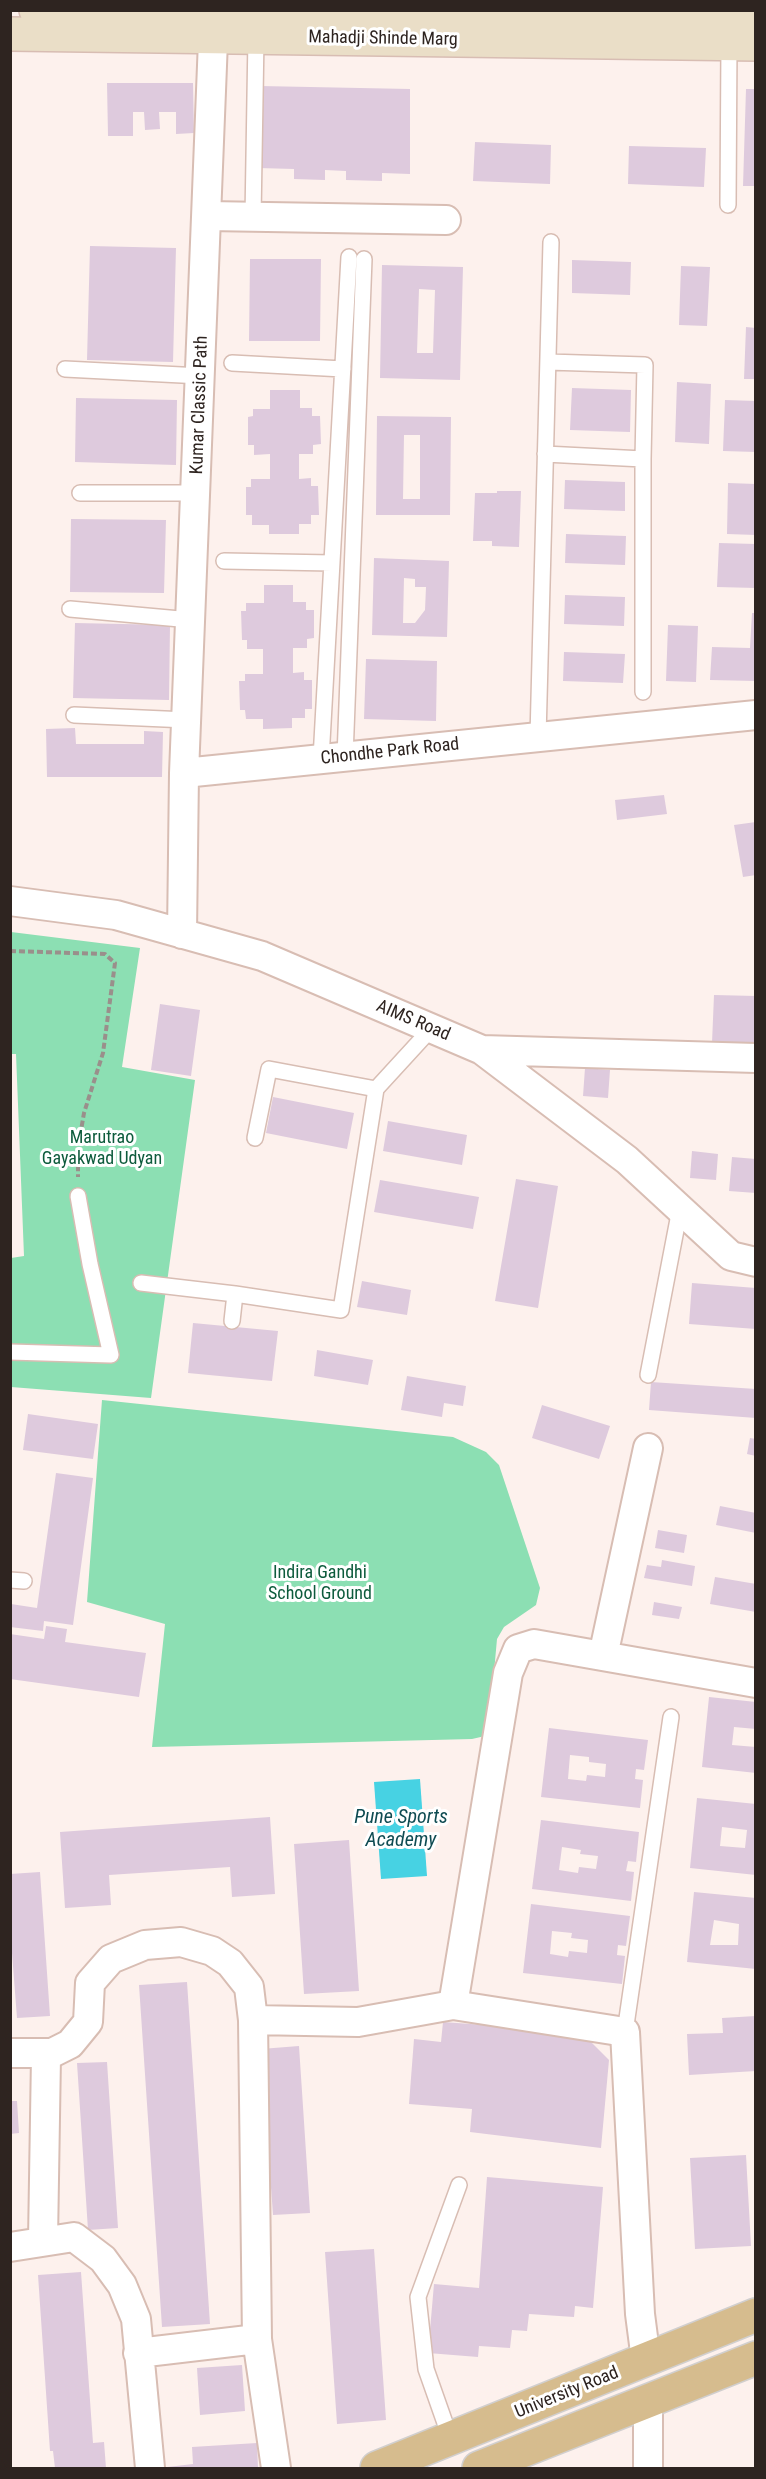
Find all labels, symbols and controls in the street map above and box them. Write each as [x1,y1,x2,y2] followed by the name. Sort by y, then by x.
[308,27,458,51] street label: Mahadji Shinde Marg
[187,335,213,475] street label: Kumar Classic Path
[320,734,460,770] street label: Chondhe Park Road
[373,996,453,1046] street label: AIMS Road
[42,1127,162,1170] park label: Marutrao Gayakwad Udyan
[268,1562,372,1604] park label: Indira Gandhi School Ground
[354,1806,448,1853] water label: Pune Sports Academy
[512,2362,622,2424] street label: University Road

